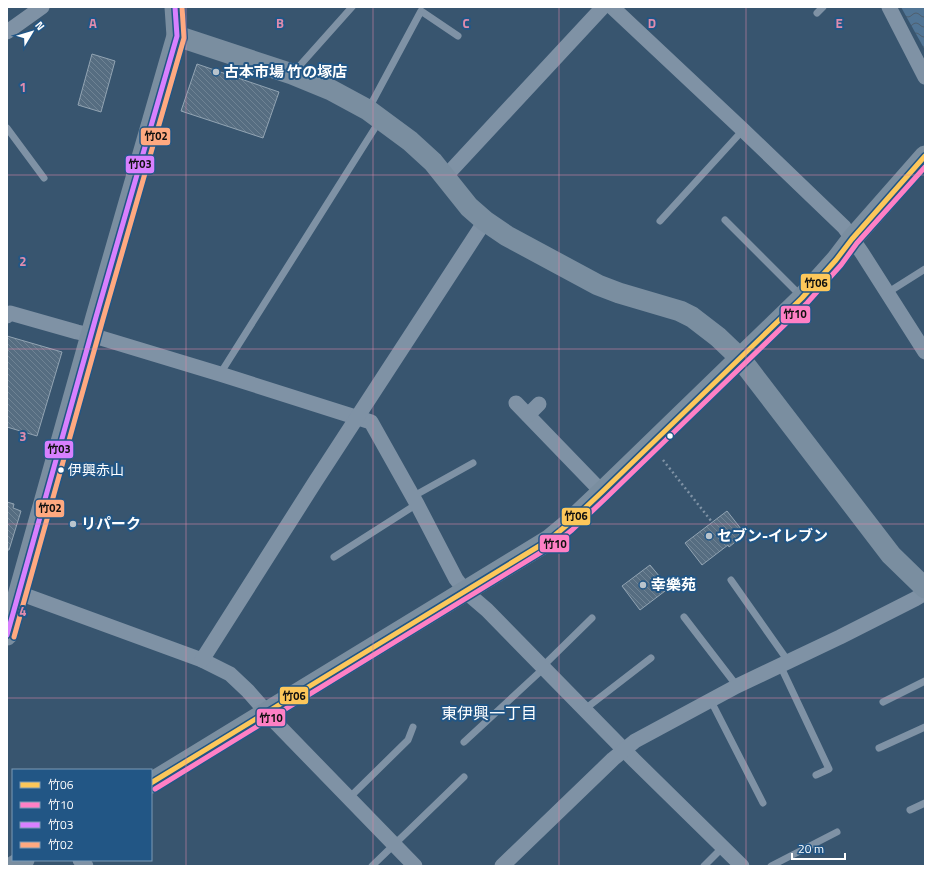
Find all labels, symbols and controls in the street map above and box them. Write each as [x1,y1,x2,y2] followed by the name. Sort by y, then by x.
[12,12,52,52] north arrow
[89,13,97,33] text: A
[276,13,284,33] text: B
[462,13,470,33] text: C
[648,13,656,33] text: D
[835,13,843,33] text: E
[31,18,49,34] text: N
[224,60,347,83] place label: 古本市場 竹の塚店
[211,67,221,77] marker: 古本市場 竹の塚店
[19,77,27,97] text: 1
[140,127,171,146] line badge: 竹02
[144,128,168,144] text: 竹02
[125,155,155,174] line badge: 竹03
[128,156,152,172] text: 竹03
[19,251,27,271] text: 2
[800,273,831,292] line badge: 竹06
[804,275,828,291] text: 竹06
[780,305,811,324] line badge: 竹10
[783,306,807,322] text: 竹10
[19,426,27,446] text: 3
[665,431,675,441] unlabelled marker
[44,440,74,459] line badge: 竹03
[47,441,71,457] text: 竹03
[68,459,124,480] place label: 伊興赤山
[56,465,66,475] marker: 伊興赤山
[35,499,65,518] line badge: 竹02
[38,500,62,516] text: 竹02
[561,507,591,526] line badge: 竹06
[564,508,588,524] text: 竹06
[81,512,141,535] place label: リパーク
[68,519,78,529] marker: リパーク
[717,524,828,547] place label: セブン-イレブン
[704,531,714,541] marker: セブン-イレブン
[539,534,570,553] line badge: 竹10
[543,536,567,552] text: 竹10
[651,573,696,596] place label: 幸樂苑
[638,580,648,590] marker: 幸樂苑
[19,601,27,621] text: 4
[279,686,309,705] line badge: 竹06
[282,688,306,704] text: 竹06
[441,701,537,725] district label: 東伊興一丁目
[256,708,286,727] line badge: 竹10
[259,710,283,726] text: 竹10
[12,769,152,861] legend
[48,775,74,794] text: 竹06
[48,795,74,814] text: 竹10
[48,815,73,834] text: 竹03
[48,835,73,854] text: 竹02
[792,835,845,861] scale bar
[798,839,824,858] text: 20 m

